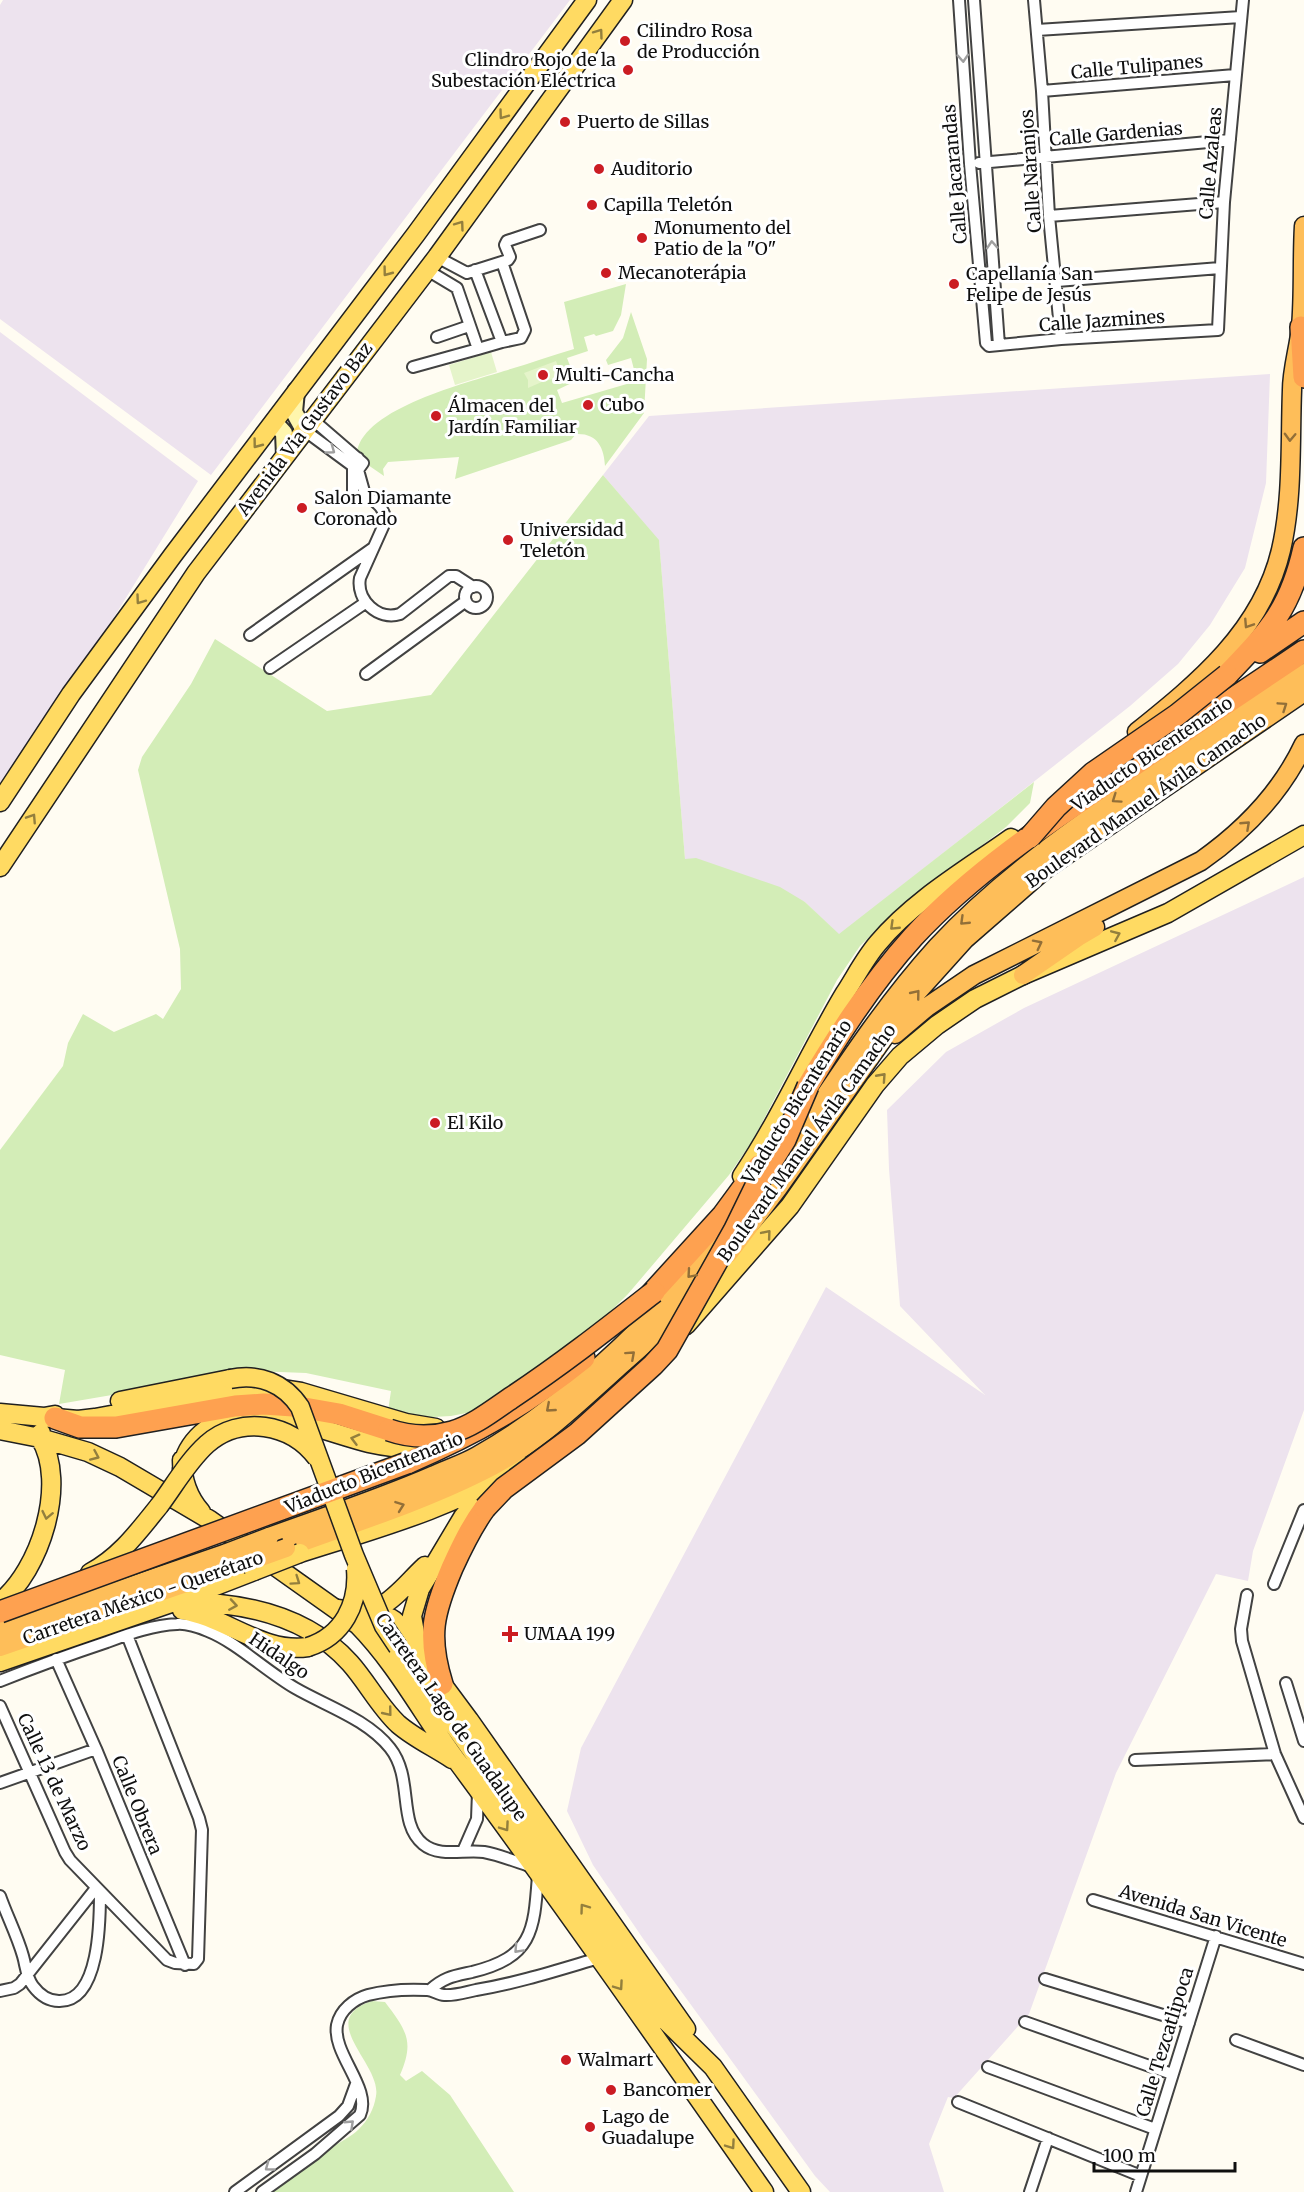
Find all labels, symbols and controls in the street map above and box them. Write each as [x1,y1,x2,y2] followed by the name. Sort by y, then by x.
[637,19,760,63] place label: Cilindro Rosa de Producción
[592,28,603,39] one-way arrow
[618,34,632,48] marker: Cilindro Rosa de Producción
[431,48,616,92] place label: Clindro Rojo de la Subestación Eléctrica
[1070,49,1204,84] street label: Calle Tulipanes
[956,54,969,63] one-way arrow
[621,63,635,77] marker: Clindro Rojo de la Subestación Eléctrica
[937,103,972,245] street label: Calle Jacarandas
[1194,106,1227,220] street label: Calle Azaleas
[1015,108,1046,234] street label: Calle Naranjos
[500,109,511,120] one-way arrow
[577,110,710,133] place label: Puerto de Sillas
[558,115,572,129] marker: Puerto de Sillas
[1049,116,1184,151] street label: Calle Gardenias
[610,157,692,180] place label: Auditorio
[592,162,606,176] marker: Auditorio
[604,193,733,216] place label: Capilla Teletón
[585,198,599,212] marker: Capilla Teletón
[654,216,792,260] place label: Monumento del Patio de la "O"
[453,220,464,231] one-way arrow
[635,231,649,245] marker: Monumento del Patio de la "O"
[986,240,999,249] one-way arrow
[618,261,747,284] place label: Mecanoterápia
[966,262,1093,306] place label: Capellanía San Felipe de Jesús
[383,265,394,276] one-way arrow
[599,266,613,280] marker: Mecanoterápia
[947,277,961,291] marker: Capellanía San Felipe de Jesús
[1038,305,1166,336] street label: Calle Jazmines
[231,337,378,521] street label: Avenida Via Gustavo Baz
[555,363,675,386] place label: Multi-Cancha
[536,368,550,382] marker: Multi-Cancha
[600,393,644,416] place label: Cubo
[447,394,577,438] place label: Álmacen del Jardín Familiar
[581,398,595,412] marker: Cubo
[429,409,443,423] marker: Álmacen del Jardín Familiar
[1283,432,1296,441] one-way arrow
[253,437,264,448] one-way arrow
[324,443,335,454] one-way arrow
[314,486,451,530] place label: Salon Diamante Coronado
[295,501,309,515] marker: Salon Diamante Coronado
[520,518,624,562] place label: Universidad Teletón
[501,533,515,547] marker: Universidad Teletón
[136,594,147,605] one-way arrow
[1244,617,1255,628] one-way arrow
[1066,691,1237,817] street label: Viaducto Bicentenario
[1276,702,1287,713] one-way arrow
[1021,708,1271,893] street label: Boulevard Manuel Ávila Camacho
[1111,792,1122,803] one-way arrow
[25,814,36,825] one-way arrow
[1240,821,1250,832] one-way arrow
[961,914,971,925] one-way arrow
[891,919,902,930] one-way arrow
[1109,931,1120,943] one-way arrow
[1032,939,1043,951] one-way arrow
[909,989,920,1000] one-way arrow
[736,1015,857,1189] street label: Viaducto Bicentenario
[712,1019,901,1266] street label: Boulevard Manuel Ávila Camacho
[875,1073,886,1084] one-way arrow
[447,1111,503,1134] place label: El Kilo
[428,1116,442,1130] marker: El Kilo
[759,1230,770,1241] one-way arrow
[687,1267,698,1278] one-way arrow
[624,1352,635,1363] one-way arrow
[546,1400,557,1411] one-way arrow
[281,1426,466,1519] street label: Viaducto Bicentenario
[350,1433,360,1446] one-way arrow
[89,1448,100,1460] one-way arrow
[394,1500,405,1513] one-way arrow
[41,1509,54,1519] one-way arrow
[20,1546,266,1650] street label: Carretera México - Querétaro
[289,1574,300,1585] one-way arrow
[228,1599,237,1611] one-way arrow
[371,1608,532,1825] street label: Carretera Lago de Guadalupe
[524,1622,615,1645] place label: UMAA 199
[501,1625,519,1643] marker: UMAA 199
[245,1627,314,1684] street label: Hidalgo
[380,1705,391,1716] one-way arrow
[13,1709,96,1854] street label: Calle 13 de Marzo
[107,1752,168,1858] street label: Calle Obrera
[498,1821,509,1832] one-way arrow
[1116,1879,1290,1952] street label: Avenida San Vicente
[580,1903,591,1914] one-way arrow
[514,1943,525,1953] one-way arrow
[1131,1964,1198,2120] street label: Calle Tezcatlipoca
[612,1979,623,1990] one-way arrow
[577,2048,653,2071] place label: Walmart
[559,2053,573,2067] marker: Walmart
[623,2078,712,2101] place label: Bancomer
[604,2083,618,2097] marker: Bancomer
[602,2105,694,2149] place label: Lago de Guadalupe
[343,2120,354,2131] one-way arrow
[583,2120,597,2134] marker: Lago de Guadalupe
[1094,2135,1235,2173] scale bar
[724,2139,735,2150] one-way arrow
[1103,2144,1156,2167] text: 100 m
[265,2160,276,2171] one-way arrow

